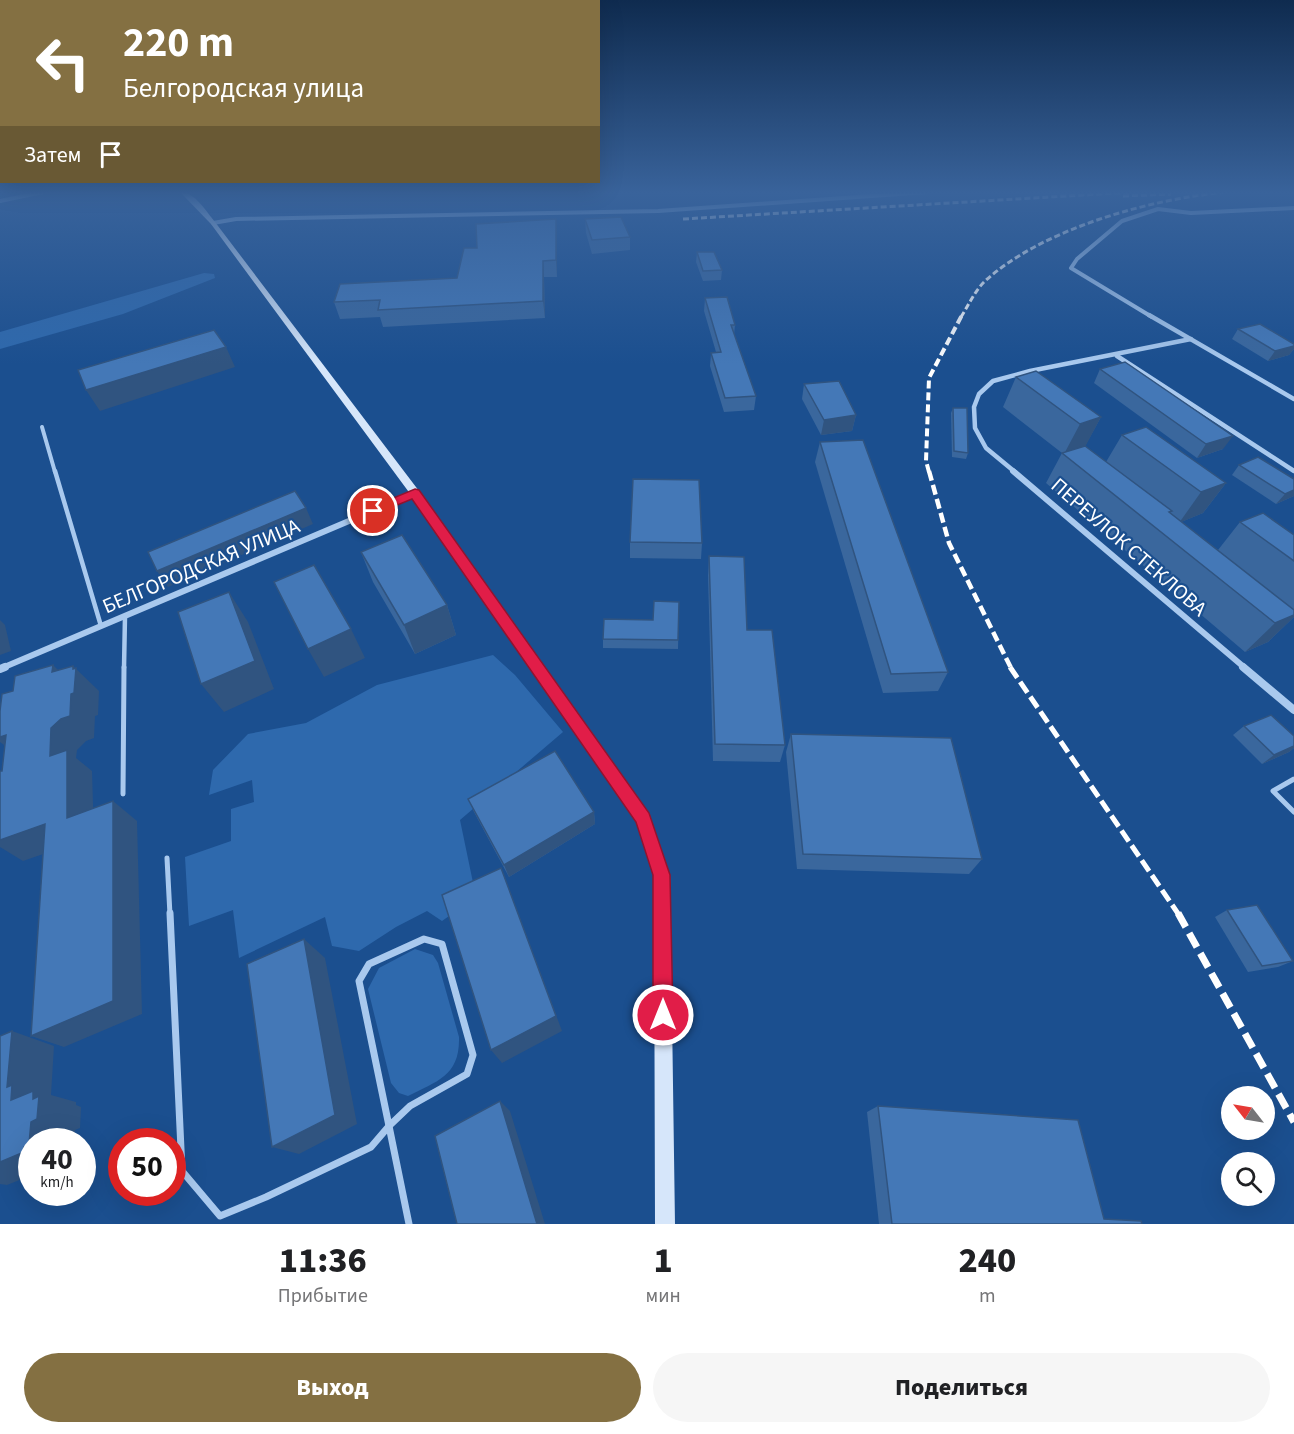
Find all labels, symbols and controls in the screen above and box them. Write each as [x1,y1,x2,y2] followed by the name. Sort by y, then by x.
[123,13,234,73] text: 220 m
[24,24,102,102] icon: left
[123,69,364,108] text: Белгородская улица
[94,138,127,171] icon: arrive
[24,139,82,171] text: Затем
[1044,471,1214,624] street label: ПЕРЕУЛОК СТЕКЛОВА
[347,485,398,536] pin
[356,494,389,527] icon: arrive
[98,511,305,621] street label: БЕЛГОРОДСКАЯ УЛИЦА
[631,983,695,1047] position arrow
[1221,1086,1275,1140] north arrow
[1221,1086,1275,1206] map controls
[108,1128,186,1206] speed limit sign: 50
[41,1138,73,1181] text: 40
[1221,1152,1275,1206] button: search
[40,1172,74,1193] text: km/h
[279,1235,367,1286] text: 11:36
[654,1235,673,1286] text: 1
[959,1235,1016,1286] text: 240
[278,1282,368,1310] text: Прибытие
[646,1282,681,1310] text: мин
[979,1282,996,1310] text: m
[24,1353,641,1422] button: Выход
[653,1353,1270,1422] button: Поделиться

